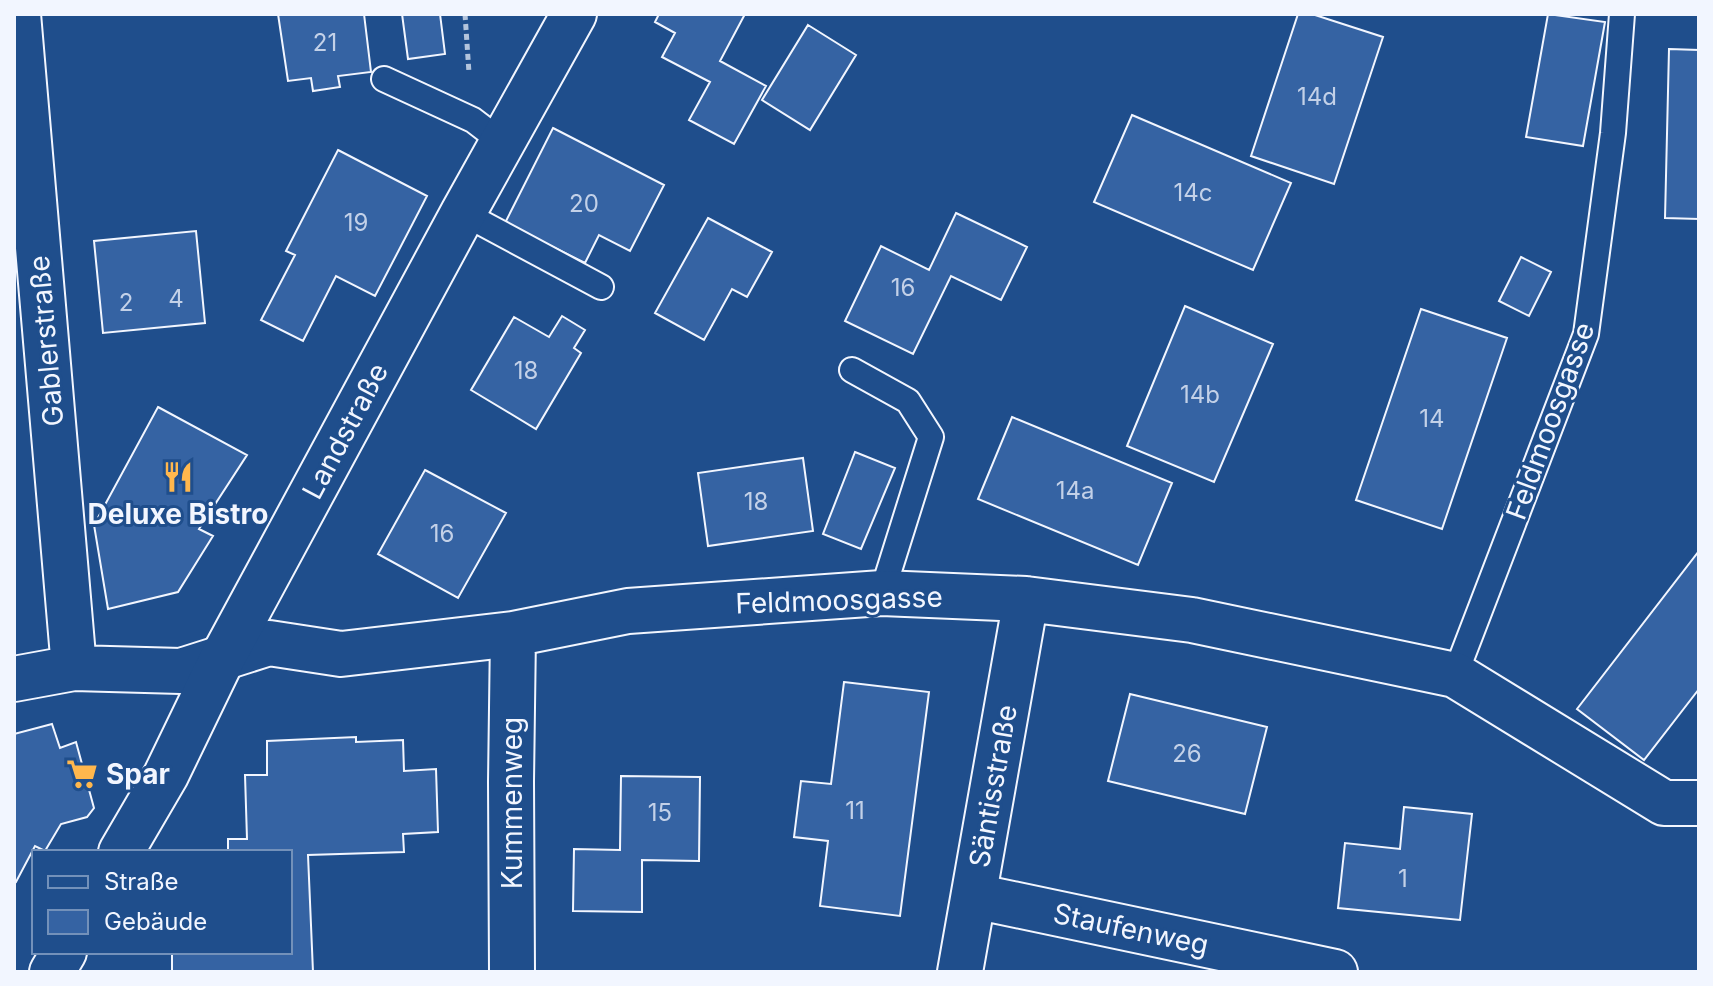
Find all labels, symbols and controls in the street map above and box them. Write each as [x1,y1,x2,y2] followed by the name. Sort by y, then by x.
[313,28,337,57] house number: 21
[1297,82,1337,111] house number: 14d
[1174,178,1212,207] house number: 14c
[569,189,599,218] house number: 20
[344,208,368,237] house number: 19
[22,254,70,428] street label: Gablerstraße
[891,273,915,302] house number: 16
[168,284,184,313] house number: 4
[119,288,133,317] house number: 2
[1499,318,1601,524] street label: Feldmoosgasse
[514,356,538,385] house number: 18
[295,357,395,505] street label: Landstraße
[1180,380,1220,409] house number: 14b
[1419,404,1445,433] house number: 14
[161,460,195,494] restaurant icon: Deluxe Bistro
[1056,476,1094,505] house number: 14a
[744,487,768,516] house number: 18
[88,497,268,531] place label: Deluxe Bistro
[430,519,454,548] house number: 16
[735,579,943,621] street label: Feldmoosgasse
[962,702,1024,870] street label: Säntisstraße
[495,717,529,889] street label: Kummenweg
[1172,739,1202,768] house number: 26
[65,757,99,791] supermarket icon: Spar
[106,757,170,791] place label: Spar
[845,796,865,825] house number: 11
[648,798,672,827] house number: 15
[32,850,292,954] legend
[1398,864,1408,893] house number: 1
[104,867,179,896] text: Straße
[1050,896,1212,962] street label: Staufenweg
[104,907,207,936] text: Gebäude

